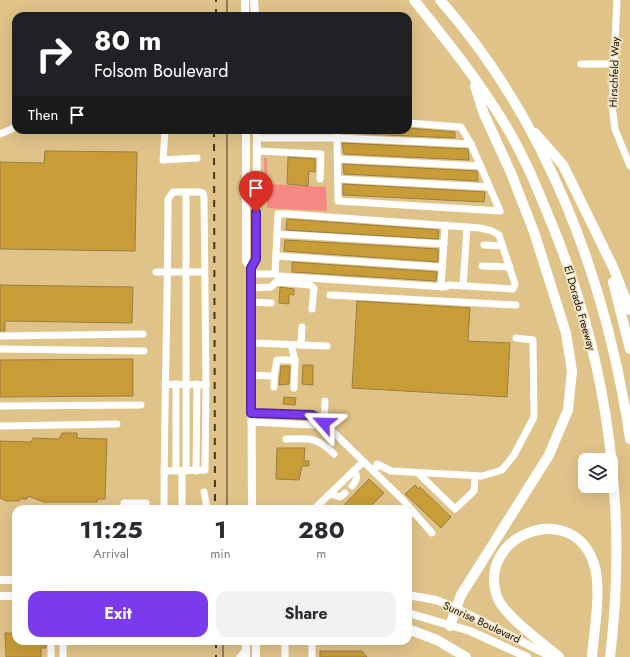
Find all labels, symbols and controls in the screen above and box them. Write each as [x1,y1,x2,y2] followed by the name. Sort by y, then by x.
[94,20,161,61] text: 80 m
[28,28,80,80] icon: right
[605,36,623,108] street label: Hirschfeld Way
[94,58,228,84] text: Folsom Boulevard
[28,104,58,126] text: Then
[66,104,88,126] icon: arrive
[239,171,273,212] pin
[245,177,267,199] icon: arrive
[560,264,600,352] street label: El Dorado Freeway
[303,402,345,444] position arrow
[578,453,618,493] map controls
[578,453,618,493] button: layers
[79,512,143,547] text: 11:25
[214,512,226,547] text: 1
[298,512,345,547] text: 280
[93,544,129,563] text: Arrival
[210,544,231,563] text: min
[316,544,326,563] text: m
[28,591,208,637] button: Exit
[216,591,396,637] button: Share
[441,597,523,647] street label: Sunrise Boulevard

